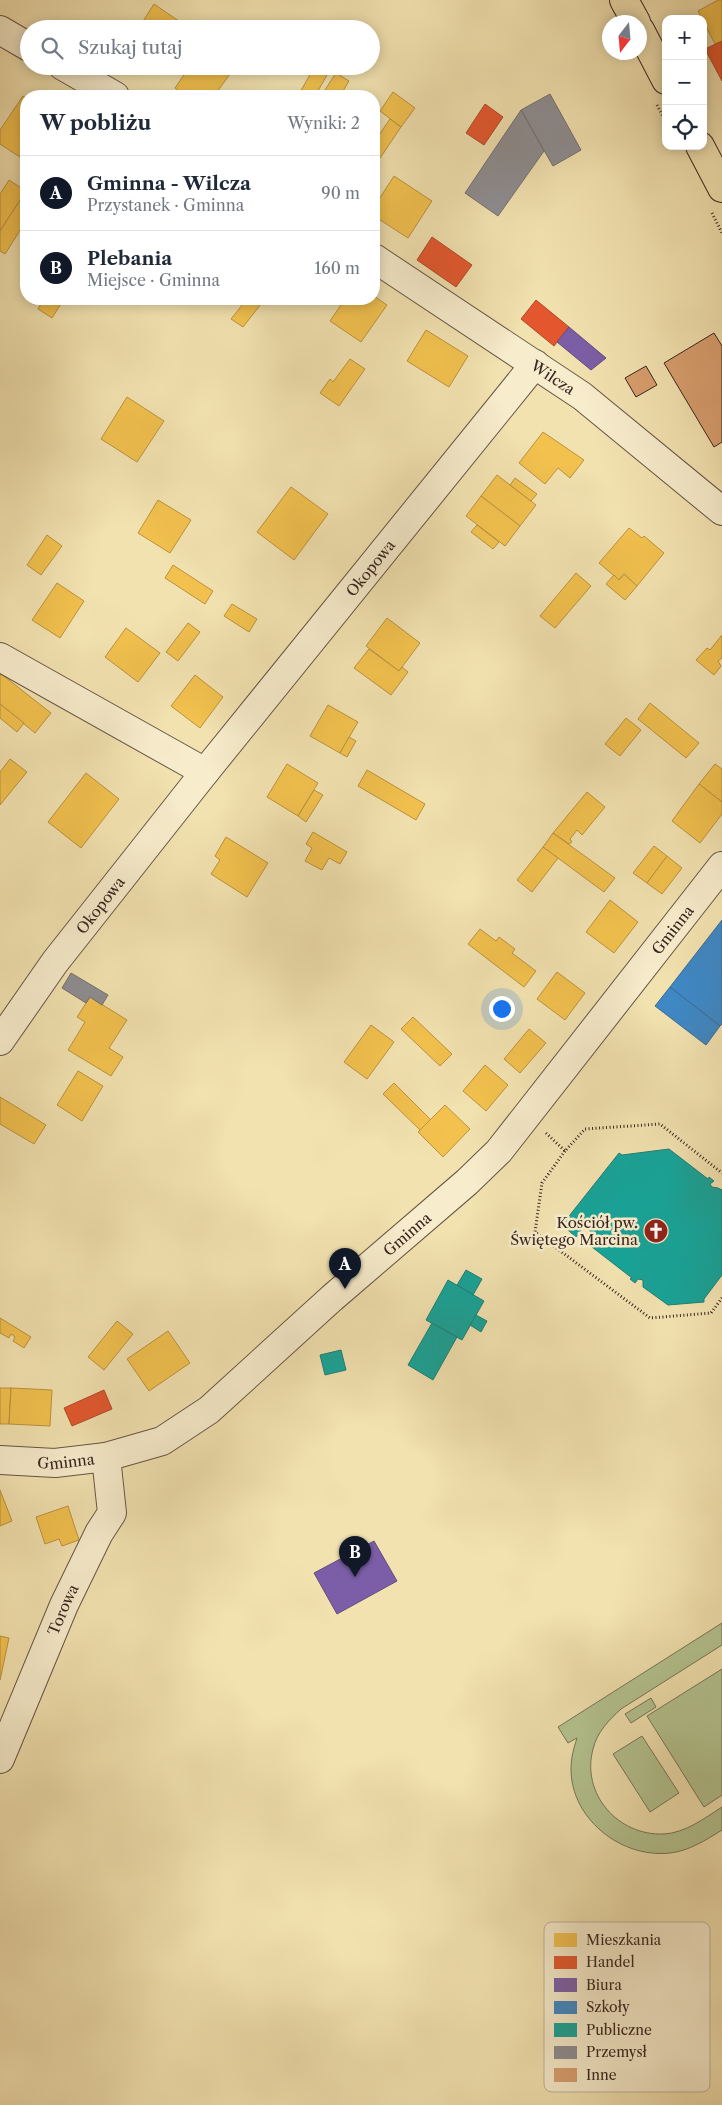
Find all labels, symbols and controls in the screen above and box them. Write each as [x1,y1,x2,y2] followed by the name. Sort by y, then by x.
[602,15,647,60] north arrow
[662,15,707,150] map controls
[662,15,707,60] button: +
[20,20,380,75] search box
[38,34,66,62] icon: search
[78,36,182,59] text: Szukaj tutaj
[662,60,707,105] button: −
[662,105,707,150] button: locate
[40,110,151,135] text: W pobliżu
[287,113,360,133] text: Wyniki: 2
[87,172,251,195] text: Gminna - Wilcza
[50,183,62,203] text: A
[321,183,360,203] text: 90 m
[87,195,244,215] text: Przystanek · Gminna
[87,247,172,270] text: Plebania
[50,258,62,278] text: B
[315,258,360,278] text: 160 m
[87,270,220,290] text: Miejsce · Gminna
[527,355,579,398] street label: Wilcza
[342,535,399,600] street label: Okopowa
[72,872,129,937] street label: Okopowa
[647,901,697,958] street label: Gminna
[489,996,515,1022] your location
[379,1208,435,1260] street label: Gminna
[510,1213,638,1249] place label: Kościół pw. Świętego Marcina
[643,1218,669,1244] church icon: Kościół pw. Świętego Marcina
[329,1248,361,1289] pin: A
[37,1449,96,1473] street label: Gminna
[339,1536,371,1577] pin: B
[43,1581,82,1638] street label: Torowa
[544,1922,710,2092] legend
[586,1931,662,1949] text: Mieszkania
[586,1953,635,1971] text: Handel
[586,1976,622,1994] text: Biura
[586,1998,630,2016] text: Szkoły
[586,2021,652,2039] text: Publiczne
[586,2043,648,2061] text: Przemysł
[586,2066,617,2084] text: Inne

